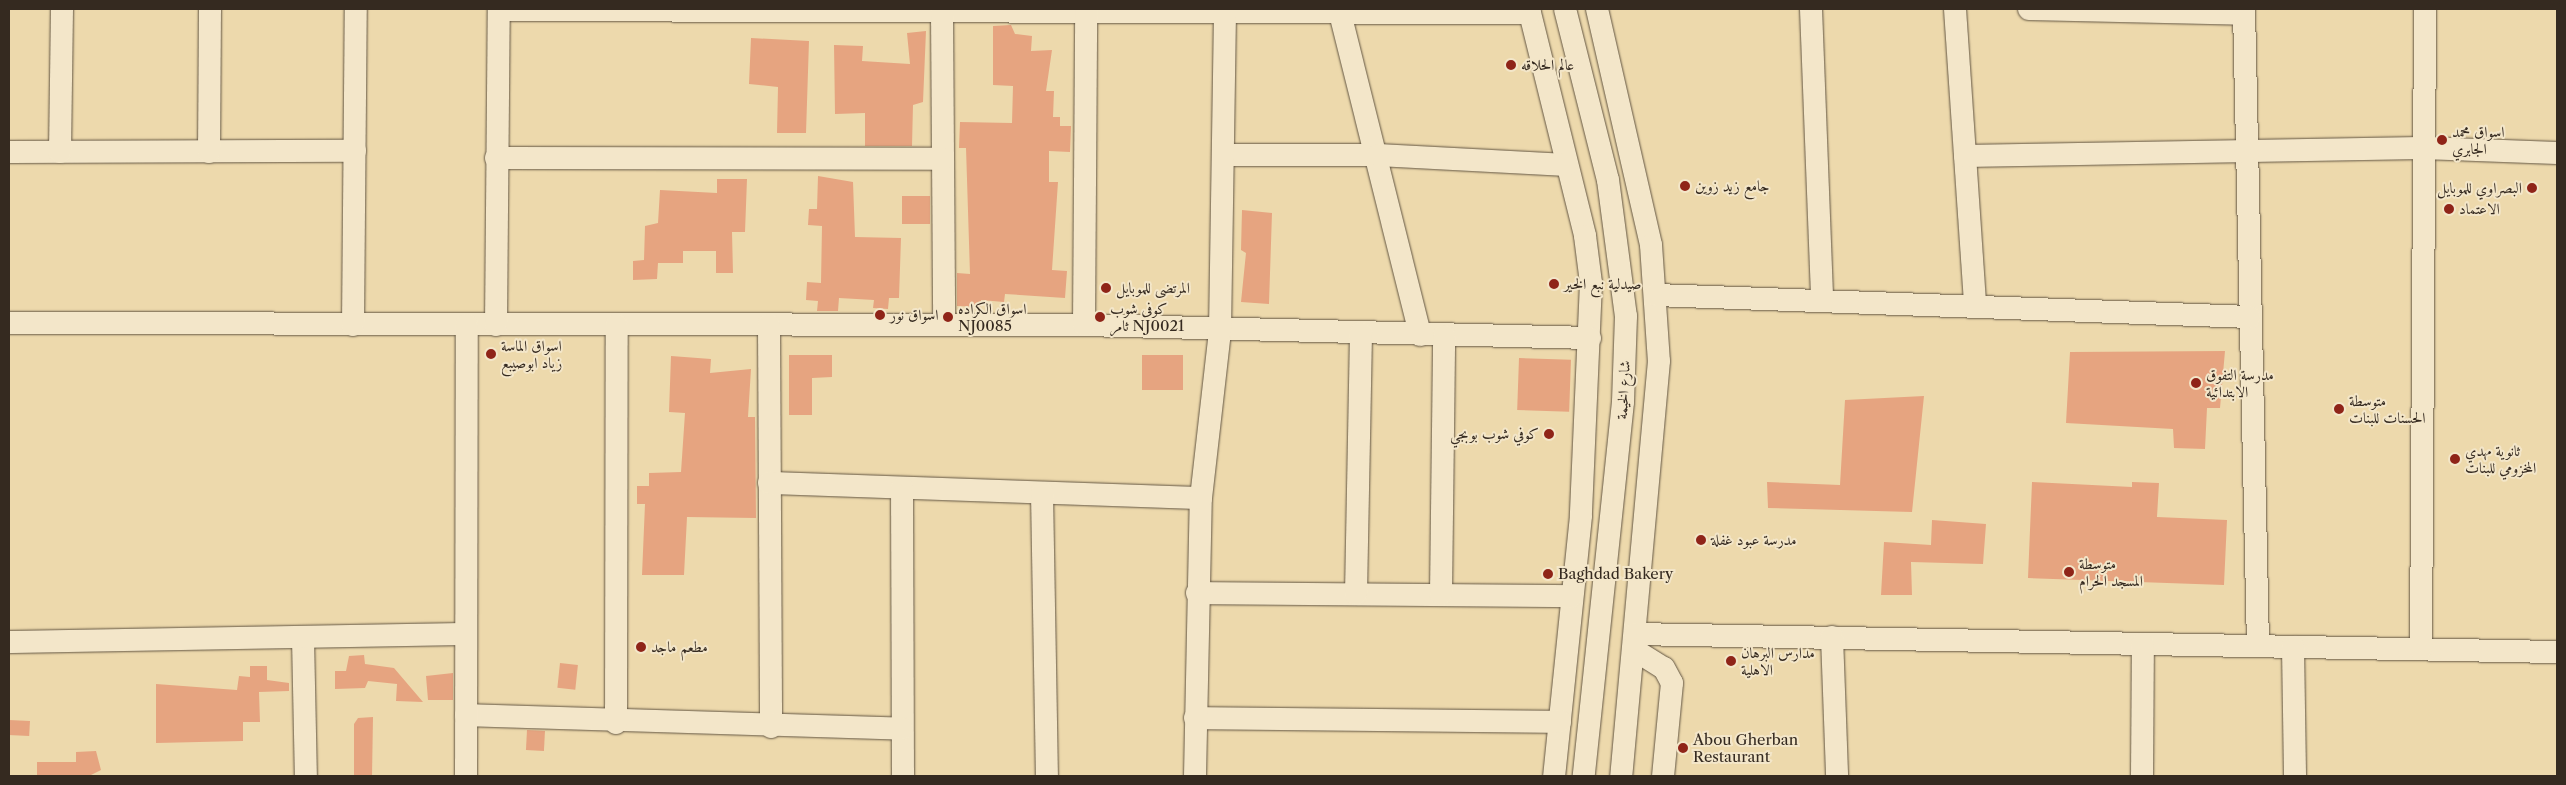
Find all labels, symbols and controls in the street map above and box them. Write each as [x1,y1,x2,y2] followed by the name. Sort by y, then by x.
[1521,56,1574,74] place label: عالم الحلاقه
[1505,59,1517,71] marker: عالم الحلاقه
[2452,122,2505,157] place label: اسواق محمد الجابري
[2436,134,2448,146] marker: اسواق محمد الجابري
[1695,177,1770,195] place label: جامع زيد زوين
[2437,179,2522,197] place label: البصراوي للموبايل
[1679,180,1691,192] marker: جامع زيد زوين
[2526,182,2538,194] marker: البصراوي للموبايل
[2459,200,2500,218] place label: الاعتماد
[2443,203,2455,215] marker: الاعتماد
[1564,275,1642,293] place label: صيدلية نبع الخير
[1548,278,1560,290] marker: صيدلية نبع الخير
[1116,279,1190,297] place label: المرتضى للموبايل
[1100,282,1112,294] marker: المرتضى للموبايل
[958,299,1027,334] place label: اسواق الكراده NJ0085
[1110,299,1184,334] place label: كوفي شوب ثامر NJ0021
[890,306,939,324] place label: اسواق نور
[874,309,886,321] marker: اسواق نور
[942,311,954,323] marker: اسواق الكراده NJ0085
[1094,311,1106,323] marker: كوفي شوب ثامر NJ0021
[501,336,562,371] place label: اسواق الماسة زياد ابوصيبع
[485,348,497,360] marker: اسواق الماسة زياد ابوصيبع
[1612,360,1634,420] street label: شارع الخيمة
[2206,365,2274,400] place label: مدرسة التفوق الابتدائية
[2190,377,2202,389] marker: مدرسة التفوق الابتدائية
[2349,391,2426,426] place label: متوسطة الحسنات للبنات
[2333,403,2345,415] marker: متوسطة الحسنات للبنات
[1450,425,1539,443] place label: كوفي شوب بوبجي
[1543,428,1555,440] marker: كوفي شوب بوبجي
[2465,441,2536,476] place label: ثانوية مهدي المخزومي للبنات
[2449,453,2461,465] marker: ثانوية مهدي المخزومي للبنات
[1711,531,1797,549] place label: مدرسة عبود غفلة
[1695,534,1707,546] marker: مدرسة عبود غفلة
[2079,554,2143,589] place label: متوسطة المسجد الحرام
[1558,565,1673,583] place label: Baghdad Bakery
[2063,566,2075,578] marker: متوسطة المسجد الحرام
[1542,568,1554,580] marker: Baghdad Bakery
[651,638,708,656] place label: مطعم ماجد
[635,641,647,653] marker: مطعم ماجد
[1741,643,1815,678] place label: مدارس البرهان الاهلية
[1725,655,1737,667] marker: مدارس البرهان الاهلية
[1693,730,1798,765] place label: Abou Gherban Restaurant
[1677,742,1689,754] marker: Abou Gherban Restaurant

